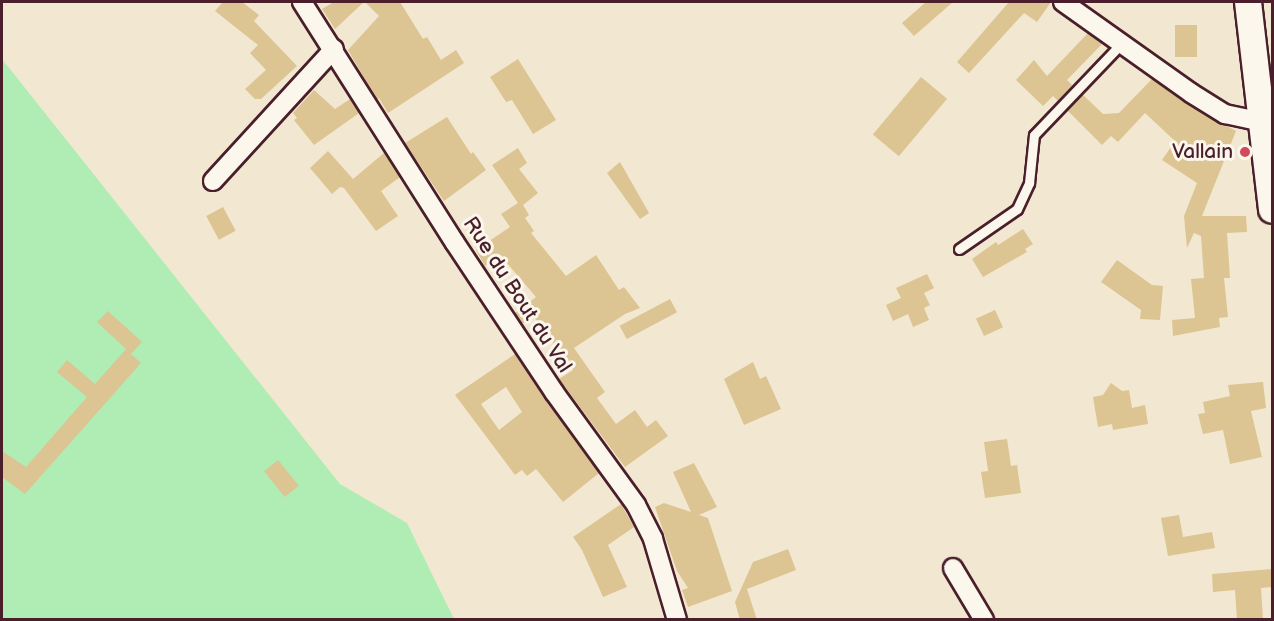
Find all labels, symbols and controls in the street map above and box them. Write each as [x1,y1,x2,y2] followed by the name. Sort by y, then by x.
[1172,139,1233,165] place label: Vallain
[1238,145,1252,159] marker: Vallain
[457,212,577,378] street label: Rue du Bout du Val

